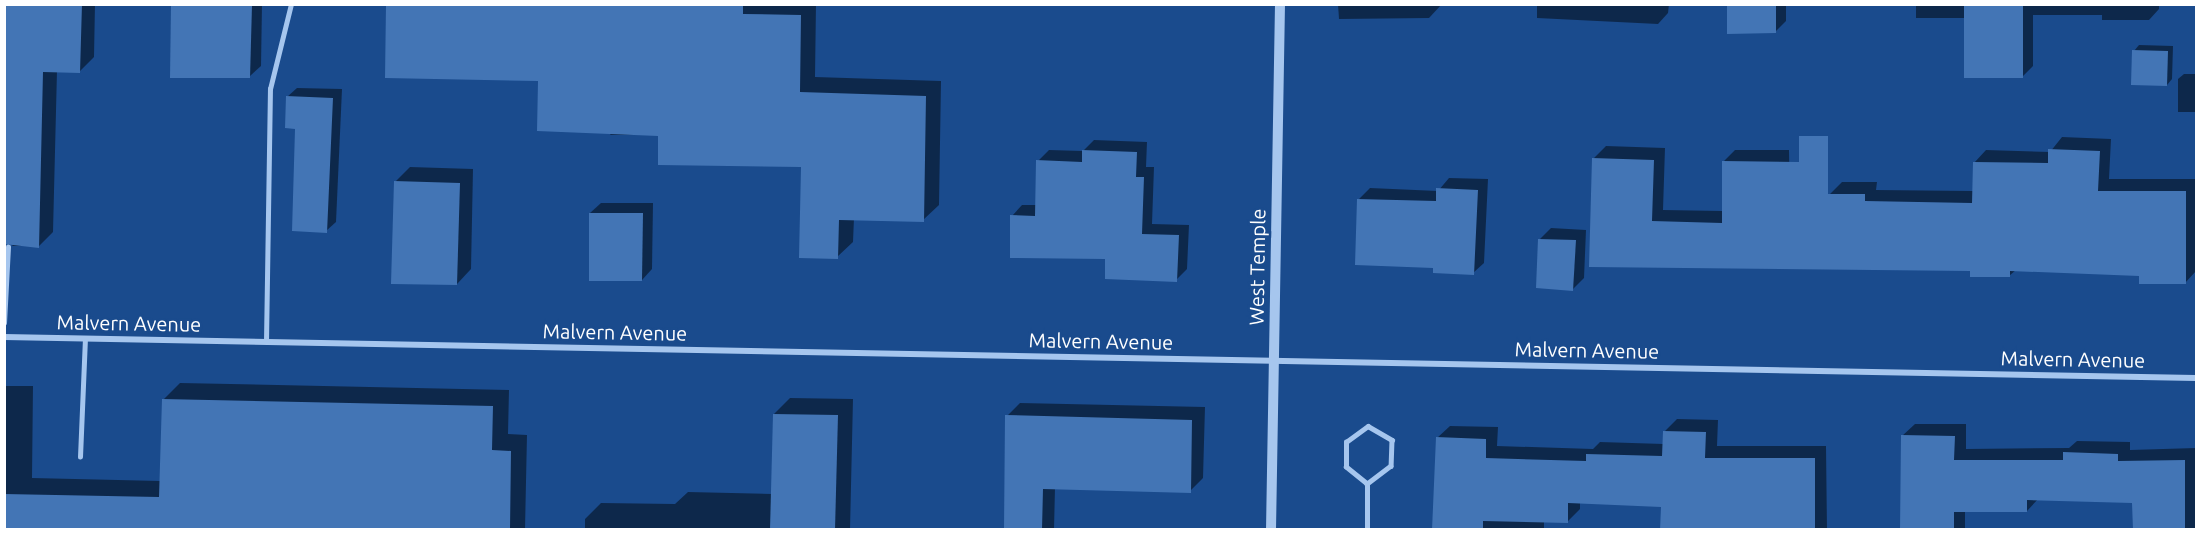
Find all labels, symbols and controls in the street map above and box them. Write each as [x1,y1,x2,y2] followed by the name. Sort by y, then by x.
[1244,208,1270,326] street label: West Temple
[57,310,201,336] street label: Malvern Avenue
[543,319,687,345] street label: Malvern Avenue
[1029,328,1173,354] street label: Malvern Avenue
[1515,337,1659,363] street label: Malvern Avenue
[2001,346,2145,372] street label: Malvern Avenue

